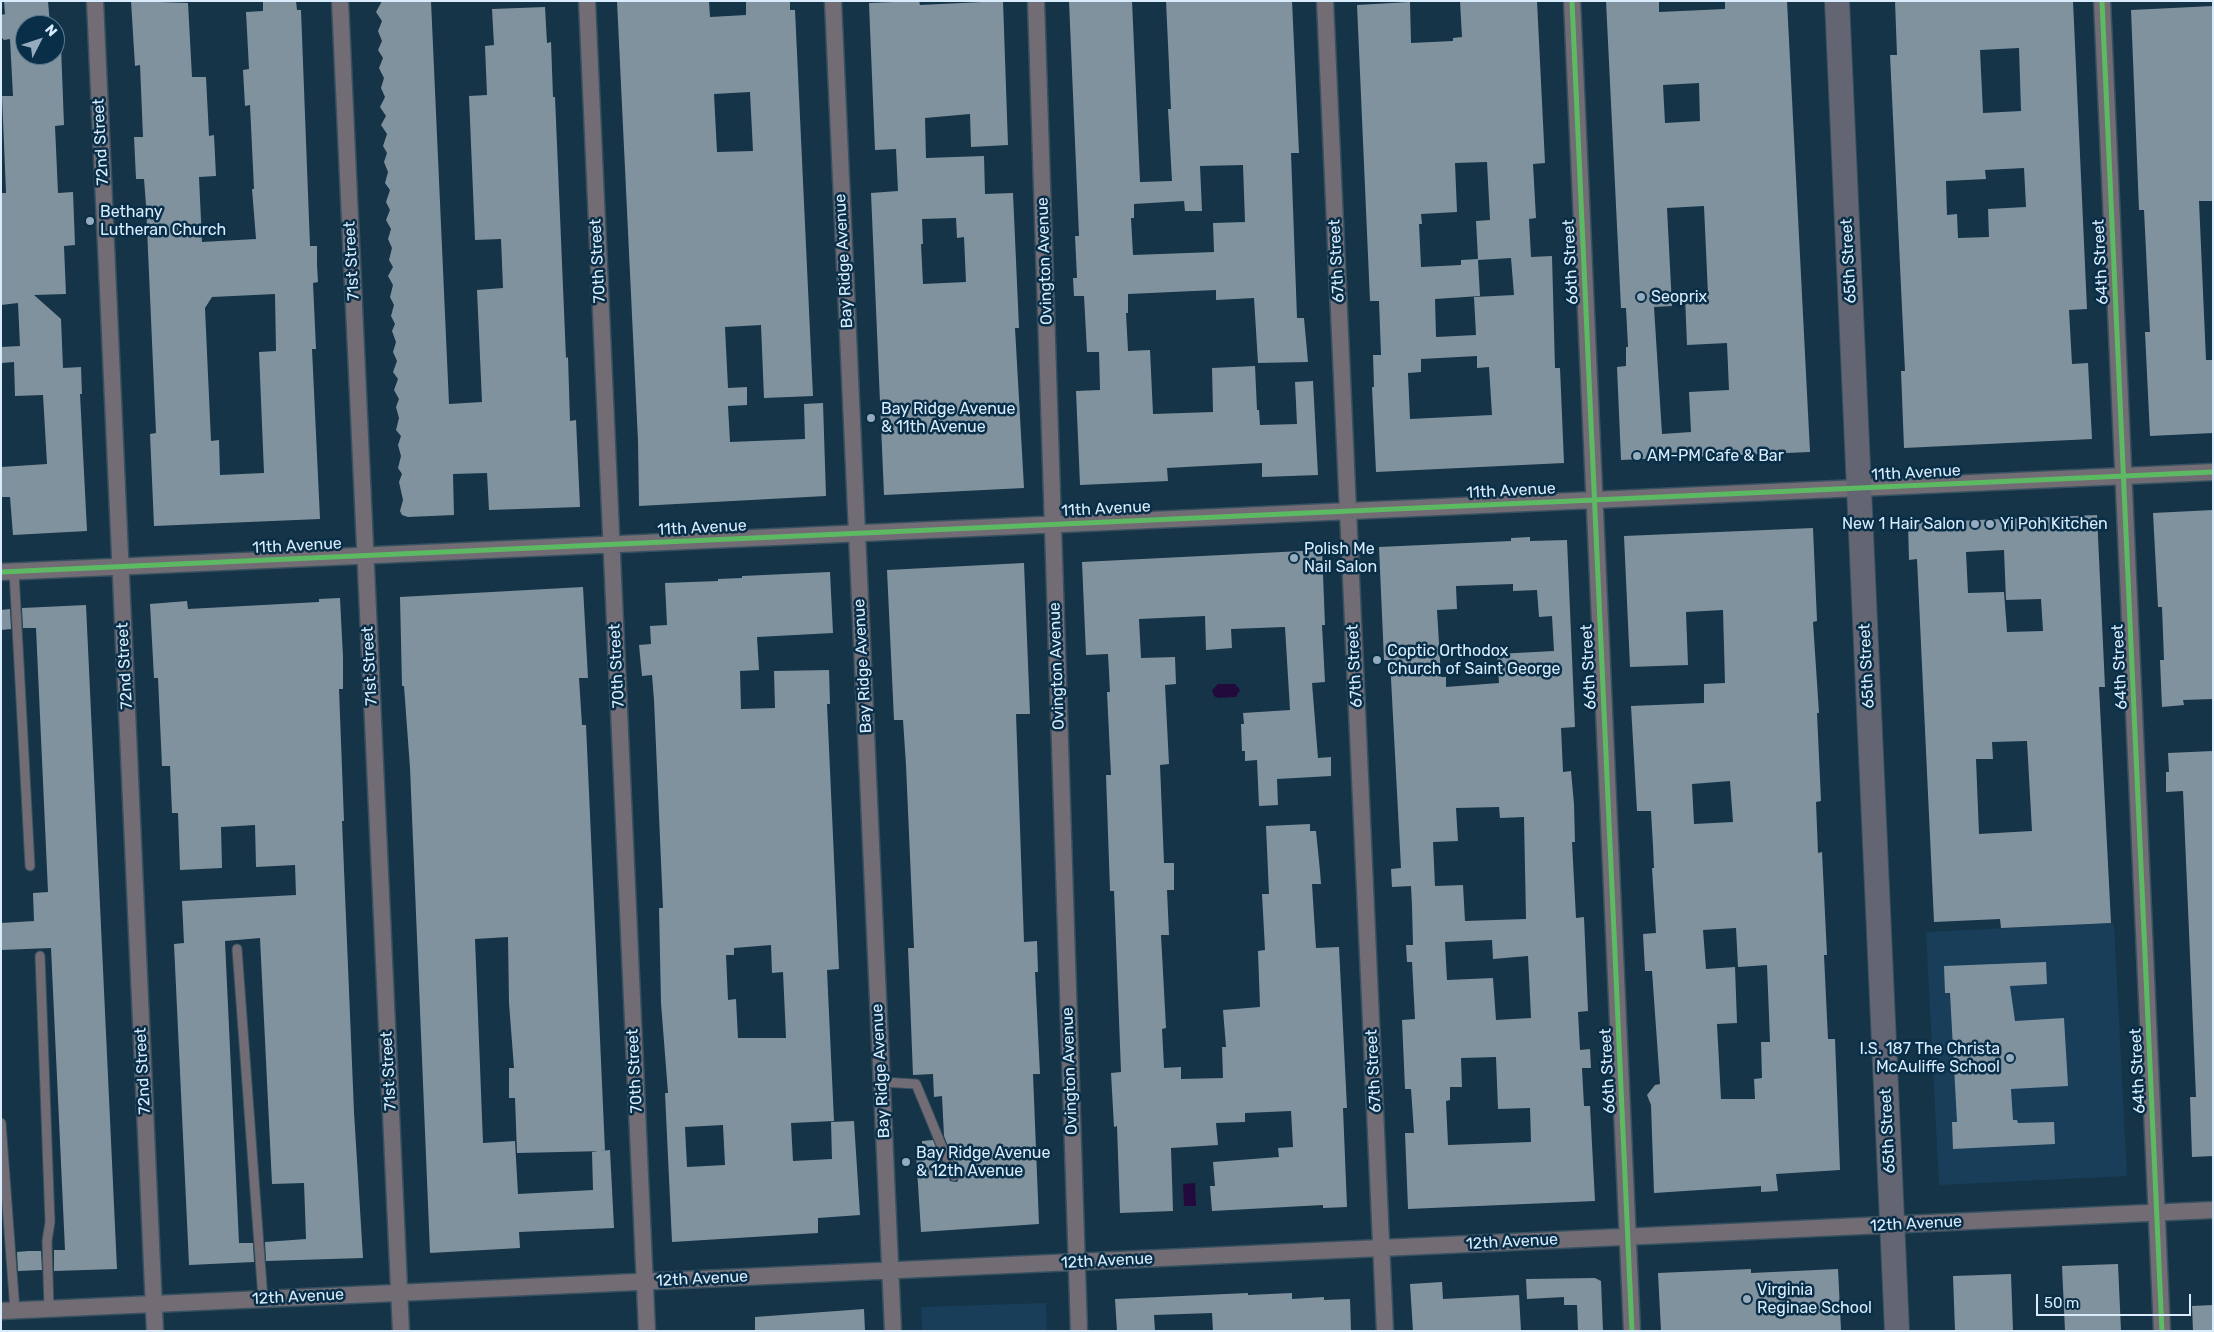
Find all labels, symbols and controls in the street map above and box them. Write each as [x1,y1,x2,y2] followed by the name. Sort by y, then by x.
[15,15,65,65] north arrow
[41,21,61,40] text: N
[89,98,113,186] street label: 72nd Street
[831,193,857,329] street label: Bay Ridge Avenue
[1033,197,1057,325] street label: Ovington Avenue
[100,202,226,240] place label: Bethany Lutheran Church
[84,215,96,227] marker: Bethany Lutheran Church
[586,218,610,304] street label: 70th Street
[1837,218,1861,304] street label: 65th Street
[1325,219,1349,303] street label: 67th Street
[1559,219,1583,305] street label: 66th Street
[2089,219,2113,305] street label: 64th Street
[340,221,364,301] street label: 71st Street
[1651,287,1707,307] place label: Seoprix
[1635,291,1647,303] marker: Seoprix
[881,399,1015,437] place label: Bay Ridge Avenue & 11th Avenue
[865,412,877,424] marker: Bay Ridge Avenue & 11th Avenue
[1647,446,1784,466] place label: AM-PM Cafe & Bar
[1631,450,1643,462] marker: AM-PM Cafe & Bar
[1871,461,1961,485] street label: 11th Avenue
[1466,479,1556,503] street label: 11th Avenue
[1061,497,1151,521] street label: 11th Avenue
[1842,514,1965,534] place label: New 1 Hair Salon
[2000,514,2108,534] place label: Yi Poh Kitchen
[657,516,747,540] street label: 11th Avenue
[1969,518,1981,530] marker: New 1 Hair Salon
[1984,518,1996,530] marker: Yi Poh Kitchen
[252,534,342,558] street label: 11th Avenue
[1304,539,1377,577] place label: Polish Me Nail Salon
[1288,552,1300,564] marker: Polish Me Nail Salon
[850,598,876,734] street label: Bay Ridge Avenue
[1045,602,1069,730] street label: Ovington Avenue
[113,622,137,710] street label: 72nd Street
[605,623,629,709] street label: 70th Street
[1855,623,1879,709] street label: 65th Street
[1343,624,1367,708] street label: 67th Street
[1577,624,1601,710] street label: 66th Street
[2108,624,2132,710] street label: 64th Street
[358,626,382,706] street label: 71st Street
[1387,641,1560,679] place label: Coptic Orthodox Church of Saint George
[1371,654,1383,666] marker: Coptic Orthodox Church of Saint George
[868,1003,894,1139] street label: Bay Ridge Avenue
[1058,1007,1082,1135] street label: Ovington Avenue
[131,1027,155,1115] street label: 72nd Street
[623,1028,647,1114] street label: 70th Street
[1596,1028,1620,1114] street label: 66th Street
[2126,1028,2150,1114] street label: 64th Street
[1362,1029,1386,1113] street label: 67th Street
[377,1031,401,1111] street label: 71st Street
[1860,1039,2000,1077] place label: I.S. 187 The Christa McAuliffe School
[2004,1052,2016,1064] marker: I.S. 187 The Christa McAuliffe School
[1876,1088,1900,1174] street label: 65th Street
[916,1143,1050,1181] place label: Bay Ridge Avenue & 12th Avenue
[900,1156,912,1168] marker: Bay Ridge Avenue & 12th Avenue
[1869,1212,1963,1236] street label: 12th Avenue
[1465,1230,1559,1254] street label: 12th Avenue
[1060,1249,1154,1273] street label: 12th Avenue
[655,1267,749,1291] street label: 12th Avenue
[1757,1280,1872,1318] place label: Virginia Reginae School
[2039,1284,2194,1316] scale bar
[251,1285,345,1309] street label: 12th Avenue
[1741,1293,1753,1305] marker: Virginia Reginae School
[2044,1294,2079,1312] text: 50 m

